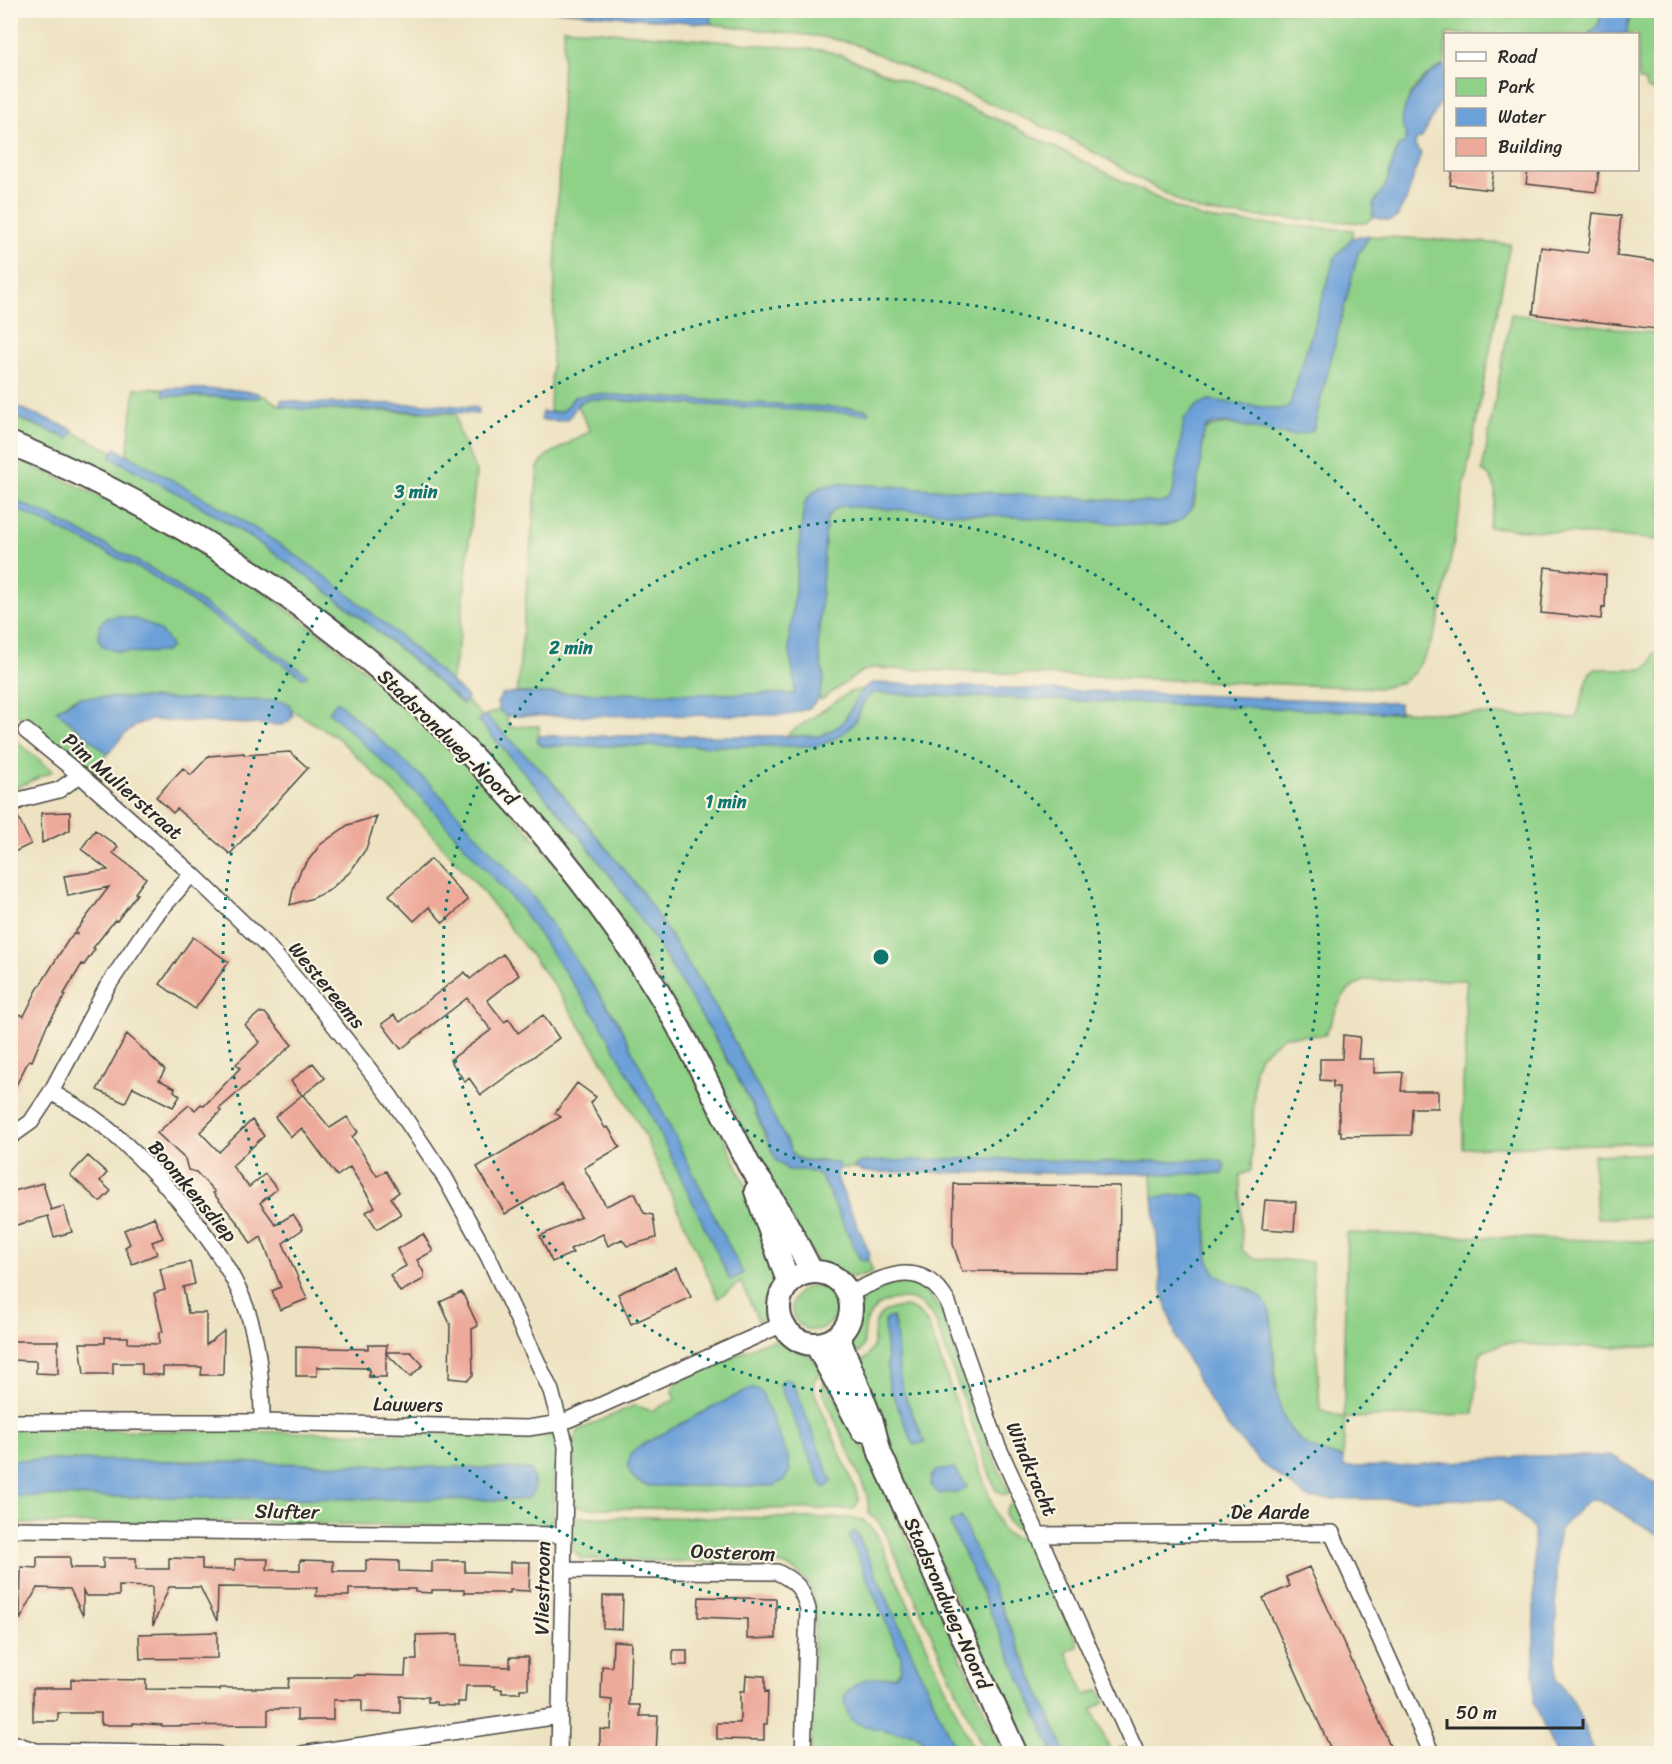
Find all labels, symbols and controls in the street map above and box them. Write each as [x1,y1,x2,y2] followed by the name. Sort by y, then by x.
[1444,33,1639,171] legend
[1498,41,1538,73] text: Road
[1498,71,1535,103] text: Park
[1498,101,1547,133] text: Water
[1498,131,1562,163] text: Building
[393,476,438,508] text: 3 min
[548,632,593,664] text: 2 min
[369,660,528,815] street label: Stadsrondweg-Noord
[54,724,191,849] street label: Pim Mulierstraat
[706,786,747,818] text: 1 min
[279,933,375,1038] street label: Westereems
[871,947,891,967] centre of rings
[139,1132,247,1251] street label: Boomkensdiep
[373,1386,444,1423] street label: Lauwers
[996,1416,1067,1522] street label: Windkracht
[255,1493,321,1530] street label: Slufter
[1231,1495,1310,1530] street label: De Aarde
[894,1511,1002,1696] street label: Stadsrondweg-Noord
[690,1534,776,1571] street label: Oosterom
[524,1541,561,1635] street label: Vliestroom
[1447,1692,1584,1730] scale bar
[1456,1697,1497,1729] text: 50 m

